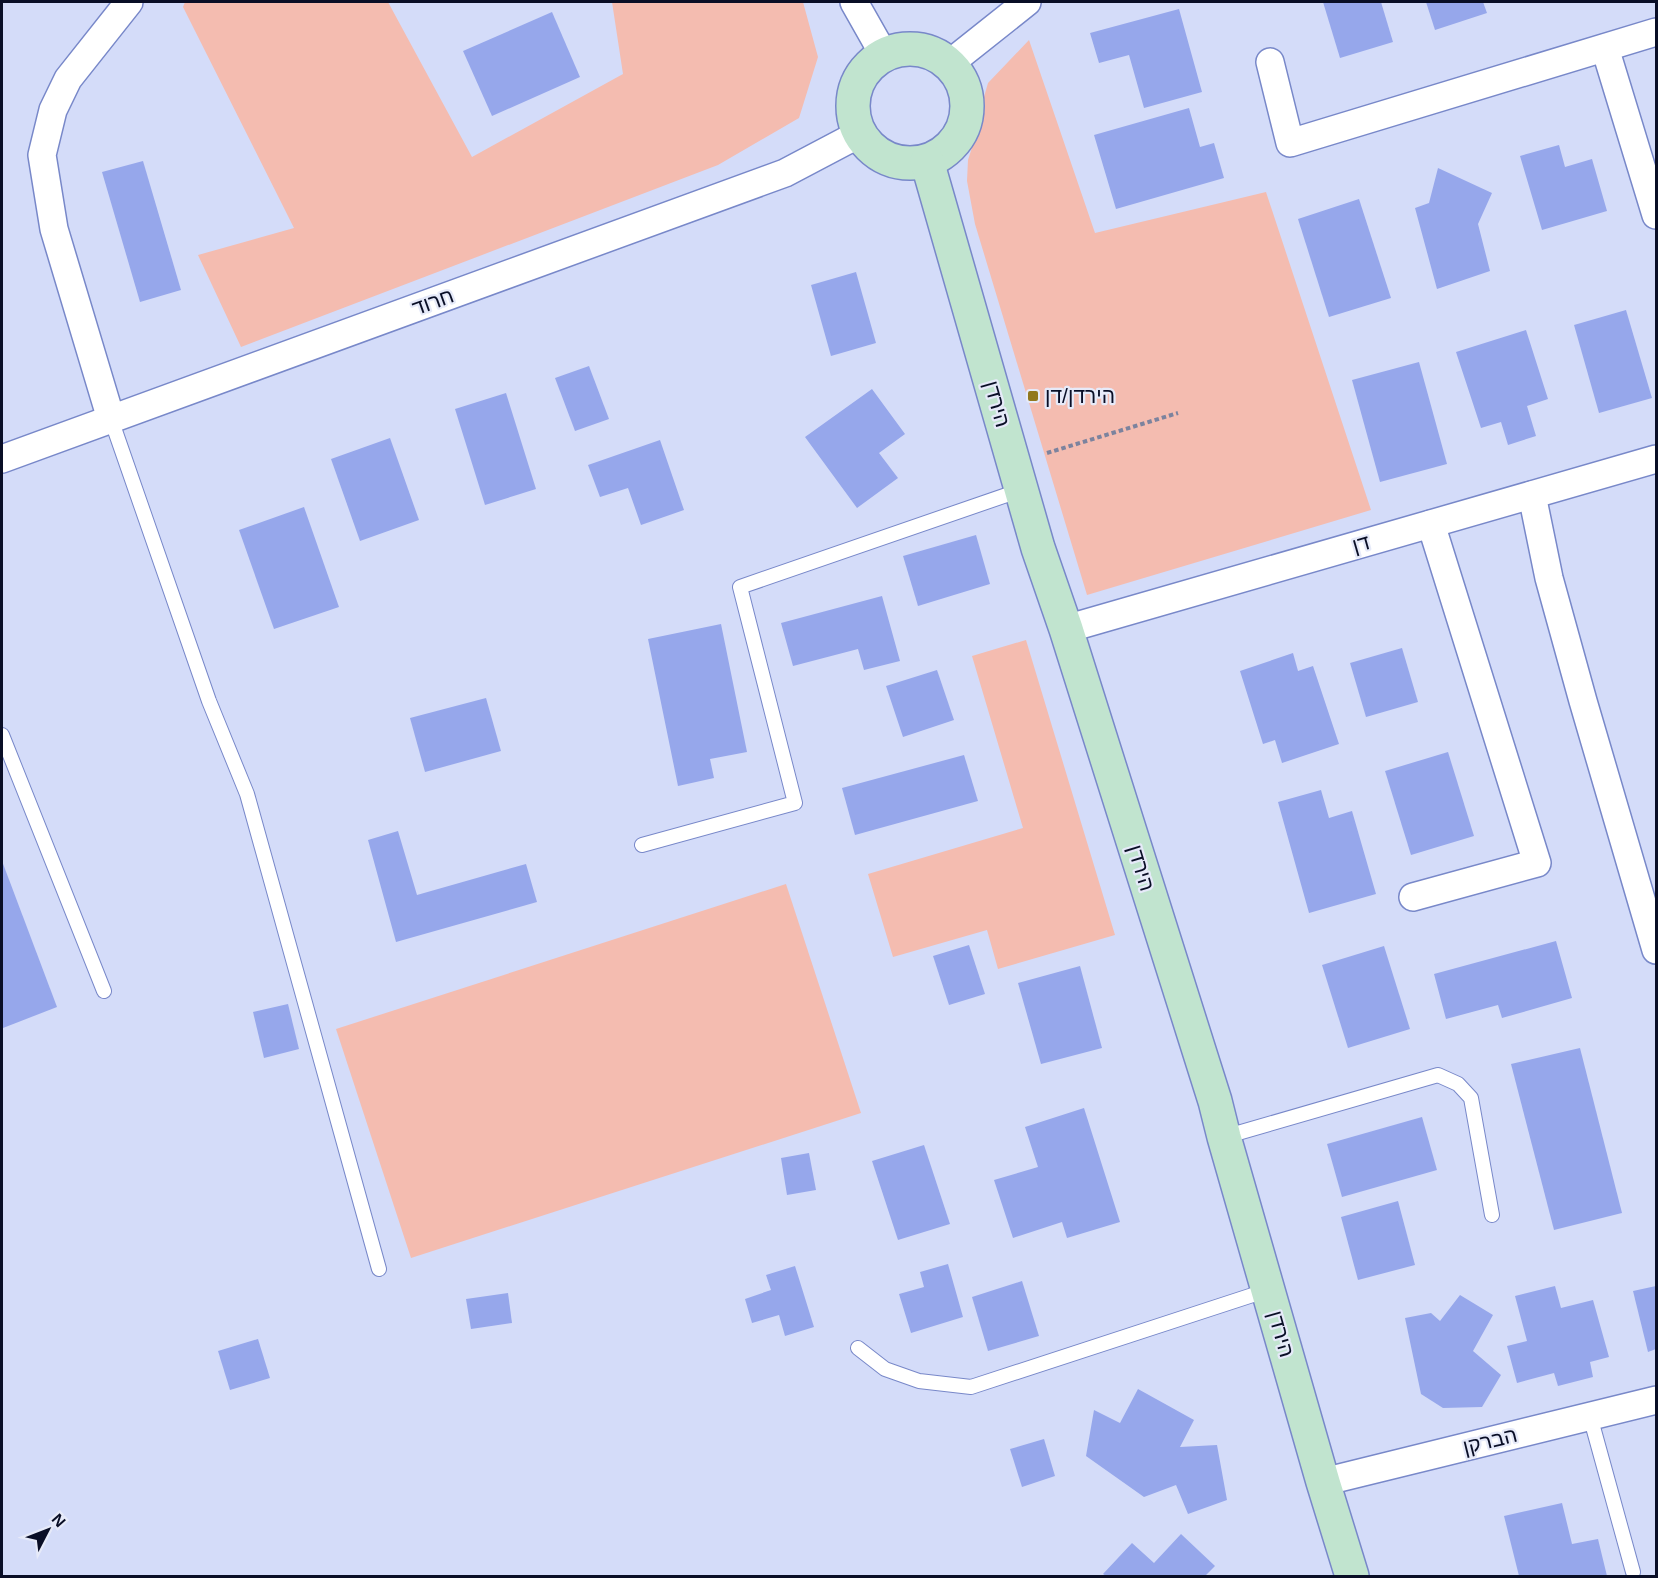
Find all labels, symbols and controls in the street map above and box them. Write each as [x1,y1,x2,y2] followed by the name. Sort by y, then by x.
[409,284,457,320] street label: חרוד
[980,378,1015,430] street label: הירדן
[1045,384,1115,407] place label: הירדן/דן
[1026,389,1040,403] marker: הירדן/דן
[1349,530,1373,557] street label: דן
[1124,842,1159,894] street label: הירדן
[1264,1308,1299,1360] street label: הירדן
[1460,1423,1519,1458] street label: הברקן
[18,1500,78,1560] north arrow
[49,1510,69,1530] text: N

